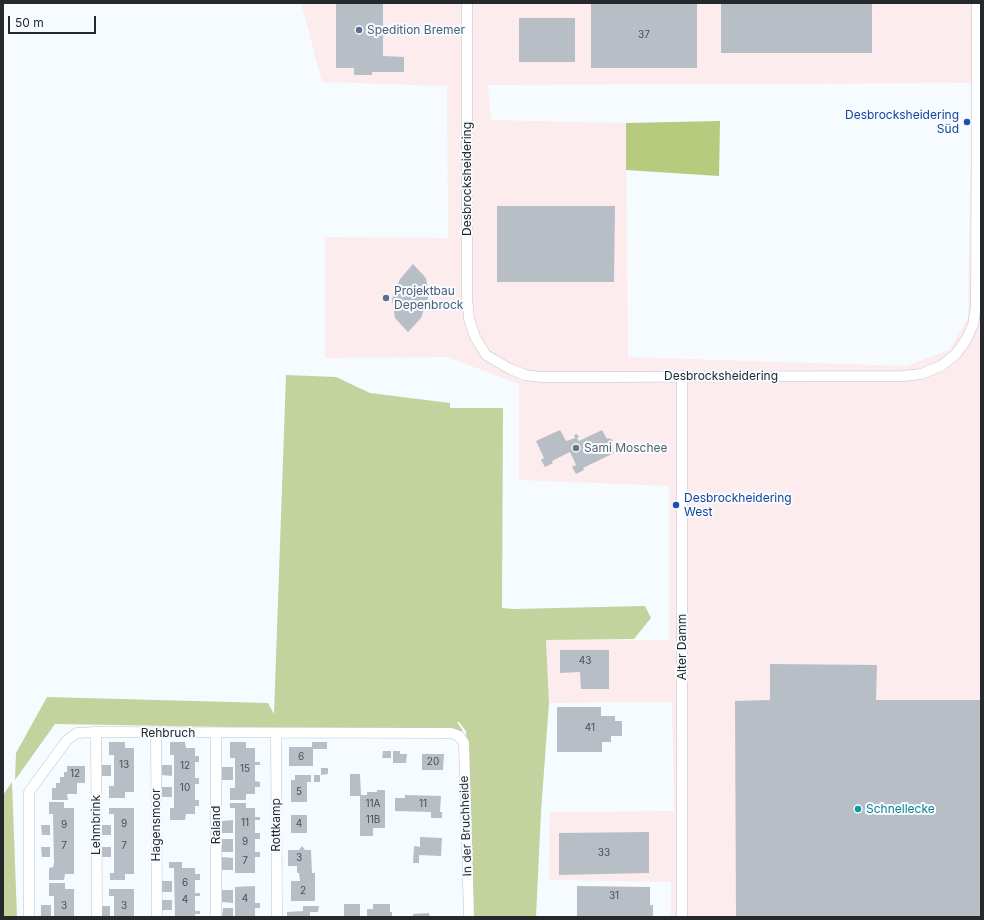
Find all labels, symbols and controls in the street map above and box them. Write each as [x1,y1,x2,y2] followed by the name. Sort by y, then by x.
[10,8,98,34] scale bar
[15,15,44,30] text: 50 m
[367,23,465,37] place label: Spedition Bremer
[354,25,364,35] marker: Spedition Bremer
[638,29,650,41] house number: 37
[845,108,959,136] place label: Desbrocksheidering Süd
[962,117,972,127] marker: Desbrocksheidering Süd
[460,122,474,236] street label: Desbrocksheidering
[394,284,463,312] place label: Projektbau Depenbrock
[381,293,391,303] marker: Projektbau Depenbrock
[664,369,778,383] street label: Desbrocksheidering
[584,441,668,455] place label: Sami Moschee
[571,443,581,453] marker: Sami Moschee
[684,491,792,519] place label: Desbrockheidering West
[671,500,681,510] marker: Desbrockheidering West
[675,614,689,680] street label: Alter Damm
[579,655,591,667] house number: 43
[585,722,595,734] house number: 41
[141,726,195,740] street label: Rehbruch
[298,751,304,763] house number: 6
[427,756,439,768] house number: 20
[119,759,129,771] house number: 13
[180,760,190,772] house number: 12
[240,763,250,775] house number: 15
[70,768,80,780] house number: 12
[457,775,475,877] street label: In der Bruchheide
[180,782,190,794] house number: 10
[296,786,302,798] house number: 5
[149,789,163,861] street label: Hagensmoor
[89,795,103,855] street label: Lehmbrink
[269,798,283,852] street label: Rottkamp
[365,798,381,810] house number: 11A
[419,798,427,810] house number: 11
[866,802,935,816] place label: Schnellecke
[853,804,863,814] marker: Schnellecke
[209,806,223,844] street label: Raland
[366,814,380,826] house number: 11B
[241,817,249,829] house number: 11
[121,818,127,830] house number: 9
[296,818,302,830] house number: 4
[61,819,67,831] house number: 9
[242,836,248,848] house number: 9
[61,840,67,852] house number: 7
[121,840,127,852] house number: 7
[598,847,610,859] house number: 33
[296,852,302,864] house number: 3
[242,855,248,867] house number: 7
[182,877,188,889] house number: 6
[300,885,306,897] house number: 2
[609,890,619,902] house number: 31
[242,893,248,905] house number: 4
[182,894,188,906] house number: 4
[61,900,67,912] house number: 3
[121,900,127,912] house number: 3

